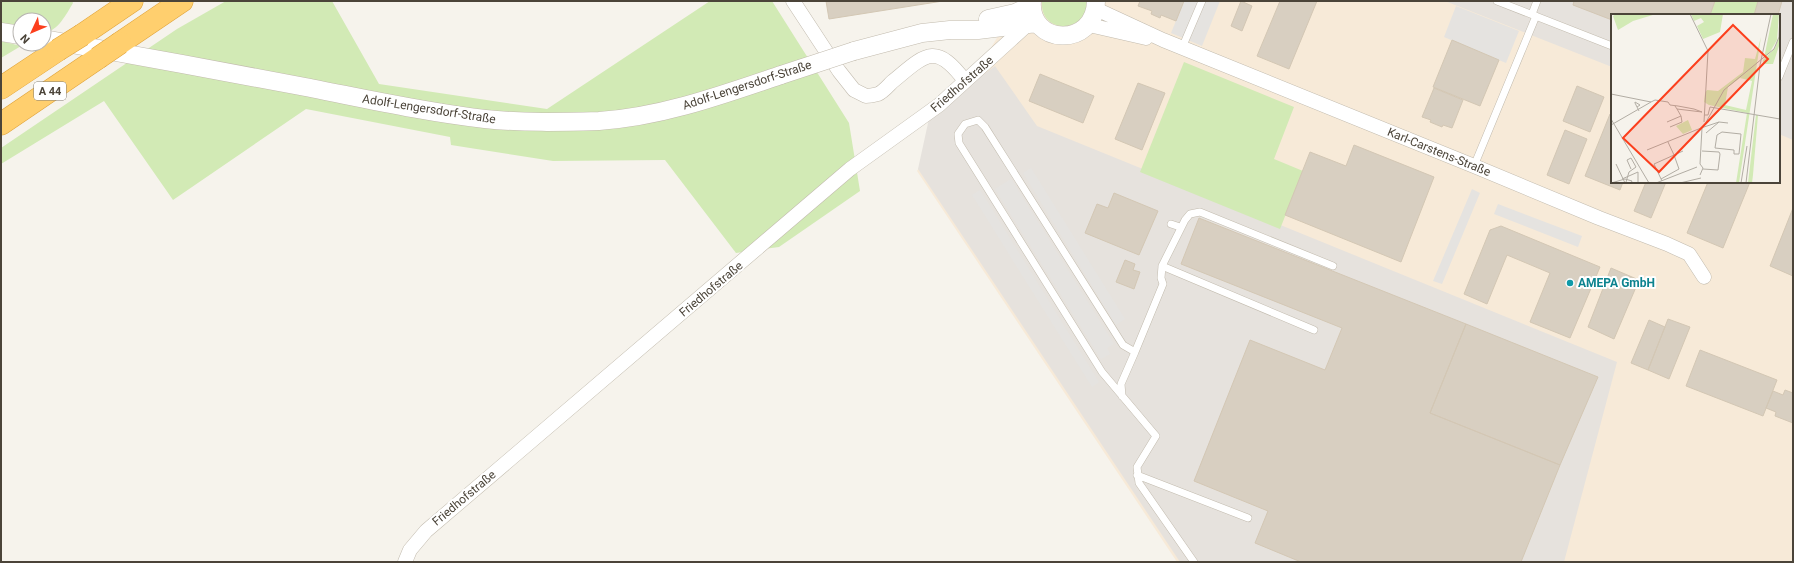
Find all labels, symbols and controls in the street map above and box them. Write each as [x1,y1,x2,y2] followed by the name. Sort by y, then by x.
[12,12,52,52] north arrow
[1611,14,1780,183] inset map
[18,31,33,46] text: N
[928,53,996,115] street label: Friedhofstraße
[681,58,813,112] street label: Adolf-Lengersdorf-Straße
[34,82,66,100] road number: A 44
[361,92,497,126] street label: Adolf-Lengersdorf-Straße
[1385,125,1493,179] street label: Karl-Carstens-Straße
[677,259,745,319] street label: Friedhofstraße
[1578,276,1655,290] place label: AMEPA GmbH
[1565,278,1575,288] marker: AMEPA GmbH
[430,468,498,528] street label: Friedhofstraße

